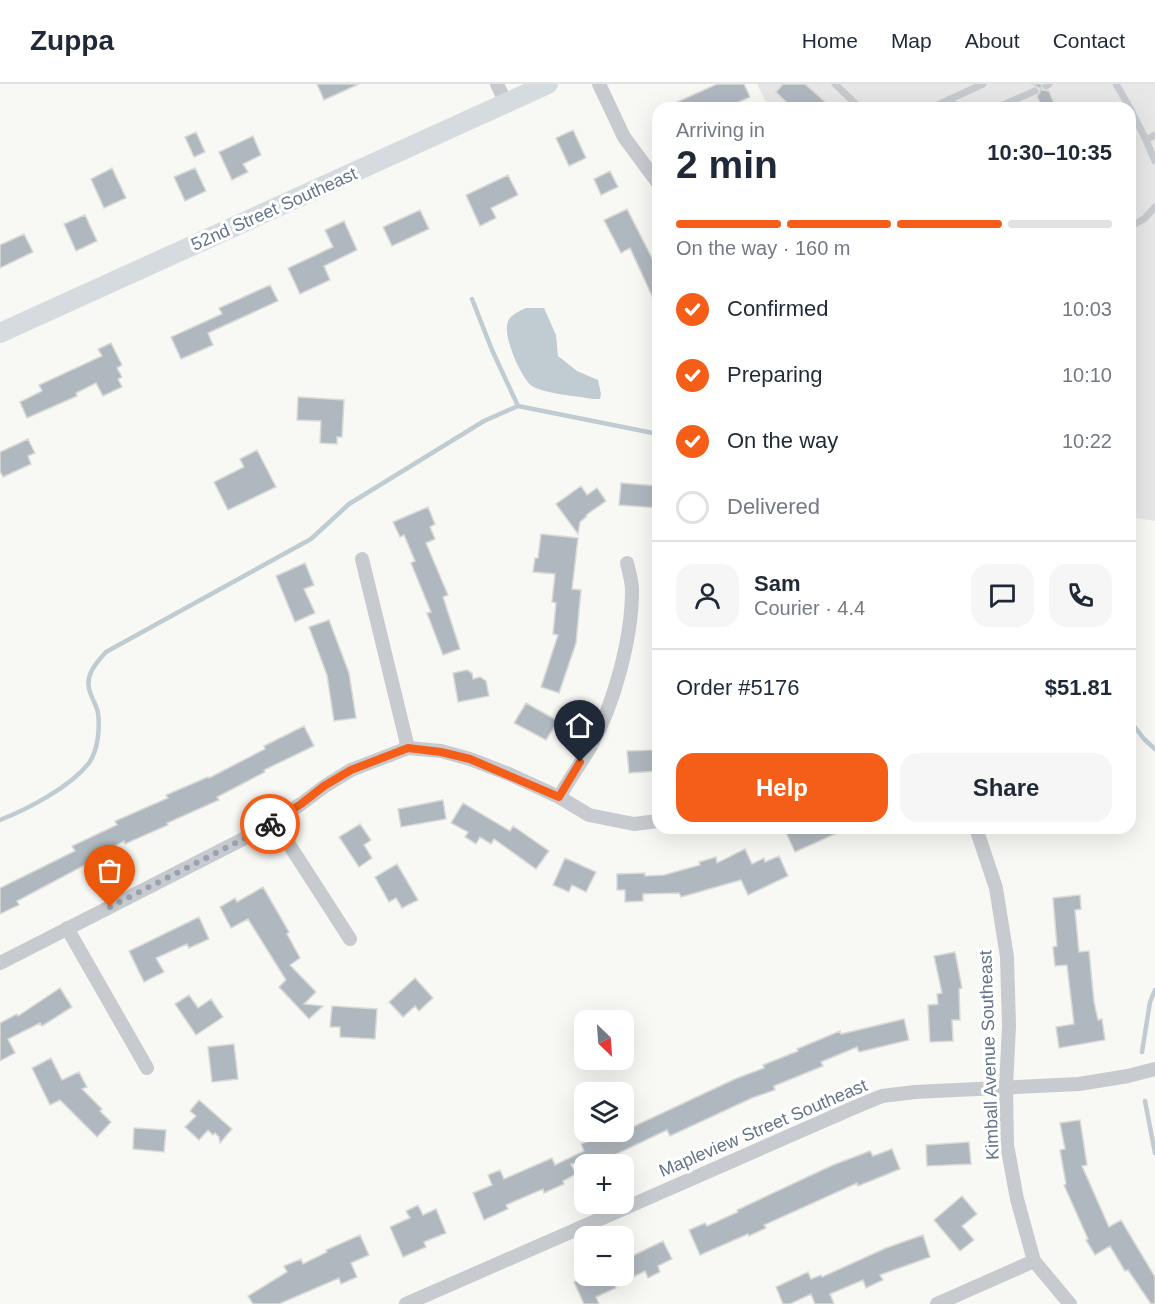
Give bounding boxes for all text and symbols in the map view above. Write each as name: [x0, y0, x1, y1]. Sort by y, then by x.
text: Zuppa: [30, 25, 114, 56]
text: Home: [802, 29, 858, 52]
text: Map: [891, 29, 932, 52]
text: About: [965, 29, 1020, 52]
text: Contact: [1053, 29, 1125, 52]
text: Arriving in: [676, 119, 765, 141]
text: 10:30–10:35: [987, 140, 1112, 165]
text: 2 min: [676, 143, 778, 186]
street label: 52nd Street Southeast: [188, 163, 360, 255]
text: On the way · 160 m: [676, 237, 851, 259]
icon: check: [676, 293, 709, 326]
text: Confirmed: [727, 296, 828, 321]
text: 10:03: [1062, 298, 1112, 320]
icon: check: [676, 359, 709, 392]
text: Preparing: [727, 362, 822, 387]
text: 10:10: [1062, 364, 1112, 386]
icon: check: [676, 425, 709, 458]
text: On the way: [727, 428, 838, 453]
text: 10:22: [1062, 430, 1112, 452]
text: Delivered: [727, 494, 820, 519]
button: person: [676, 564, 739, 627]
button: chat: [971, 564, 1034, 627]
button: phone: [1049, 564, 1112, 627]
text: Sam: [754, 571, 800, 596]
text: Courier · 4.4: [754, 597, 865, 619]
text: Order #5176: [676, 675, 800, 700]
text: $51.81: [1045, 675, 1112, 700]
pin: [554, 700, 605, 762]
icon: home: [563, 709, 596, 742]
button: Help: [676, 753, 888, 822]
button: Share: [900, 753, 1112, 822]
courier: [240, 794, 300, 854]
icon: bike: [254, 808, 287, 841]
pin: [84, 845, 135, 907]
icon: bag: [93, 854, 126, 887]
street label: Kimball Avenue Southeast: [975, 950, 1003, 1160]
north arrow: [574, 1010, 634, 1070]
map controls: [574, 1010, 634, 1286]
street label: Mapleview Street Southeast: [656, 1075, 870, 1181]
button: layers: [574, 1082, 634, 1142]
button: +: [574, 1154, 634, 1214]
button: −: [574, 1226, 634, 1286]

